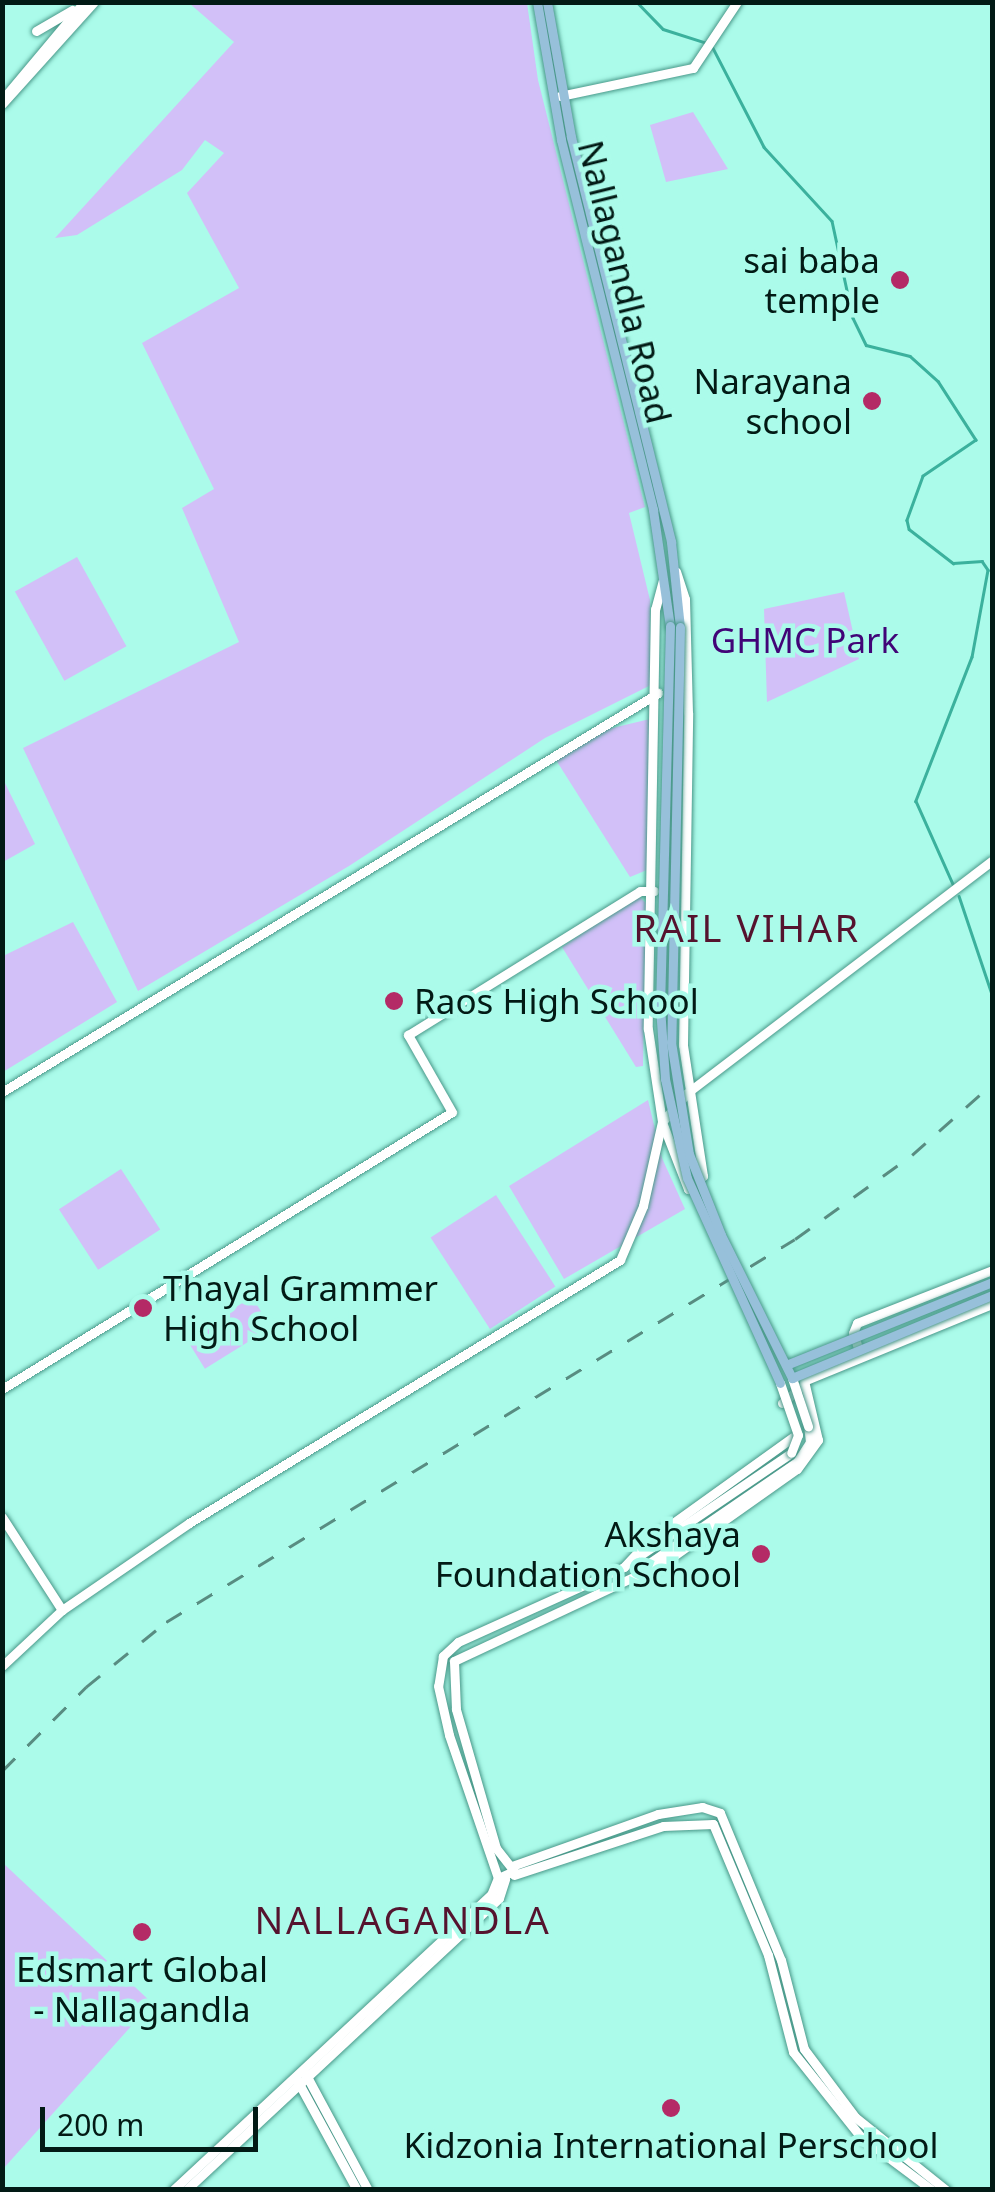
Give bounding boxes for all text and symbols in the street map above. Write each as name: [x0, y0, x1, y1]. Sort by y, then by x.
street label: Nallagandla Road: [570, 136, 680, 428]
place label: sai baba temple: [743, 239, 880, 321]
marker: sai baba temple: [889, 269, 911, 291]
place label: Narayana school: [694, 360, 852, 442]
marker: Narayana school: [861, 390, 883, 412]
park label: GHMC Park: [711, 619, 899, 661]
district label: RAIL VIHAR: [633, 905, 861, 951]
place label: Raos High School: [414, 980, 699, 1022]
marker: Raos High School: [383, 990, 405, 1012]
place label: Thayal Grammer High School: [163, 1267, 438, 1349]
marker: Thayal Grammer High School: [132, 1297, 154, 1319]
place label: Akshaya Foundation School: [435, 1513, 741, 1595]
marker: Akshaya Foundation School: [750, 1543, 772, 1565]
district label: NALLAGANDLA: [255, 1897, 551, 1943]
marker: Edsmart Global - Nallagandla: [131, 1921, 153, 1943]
place label: Edsmart Global - Nallagandla: [16, 1948, 268, 2030]
scale bar: [45, 2087, 262, 2149]
marker: Kidzonia International Perschool: [660, 2097, 682, 2119]
text: 200 m: [57, 2104, 144, 2145]
place label: Kidzonia International Perschool: [403, 2124, 939, 2166]

